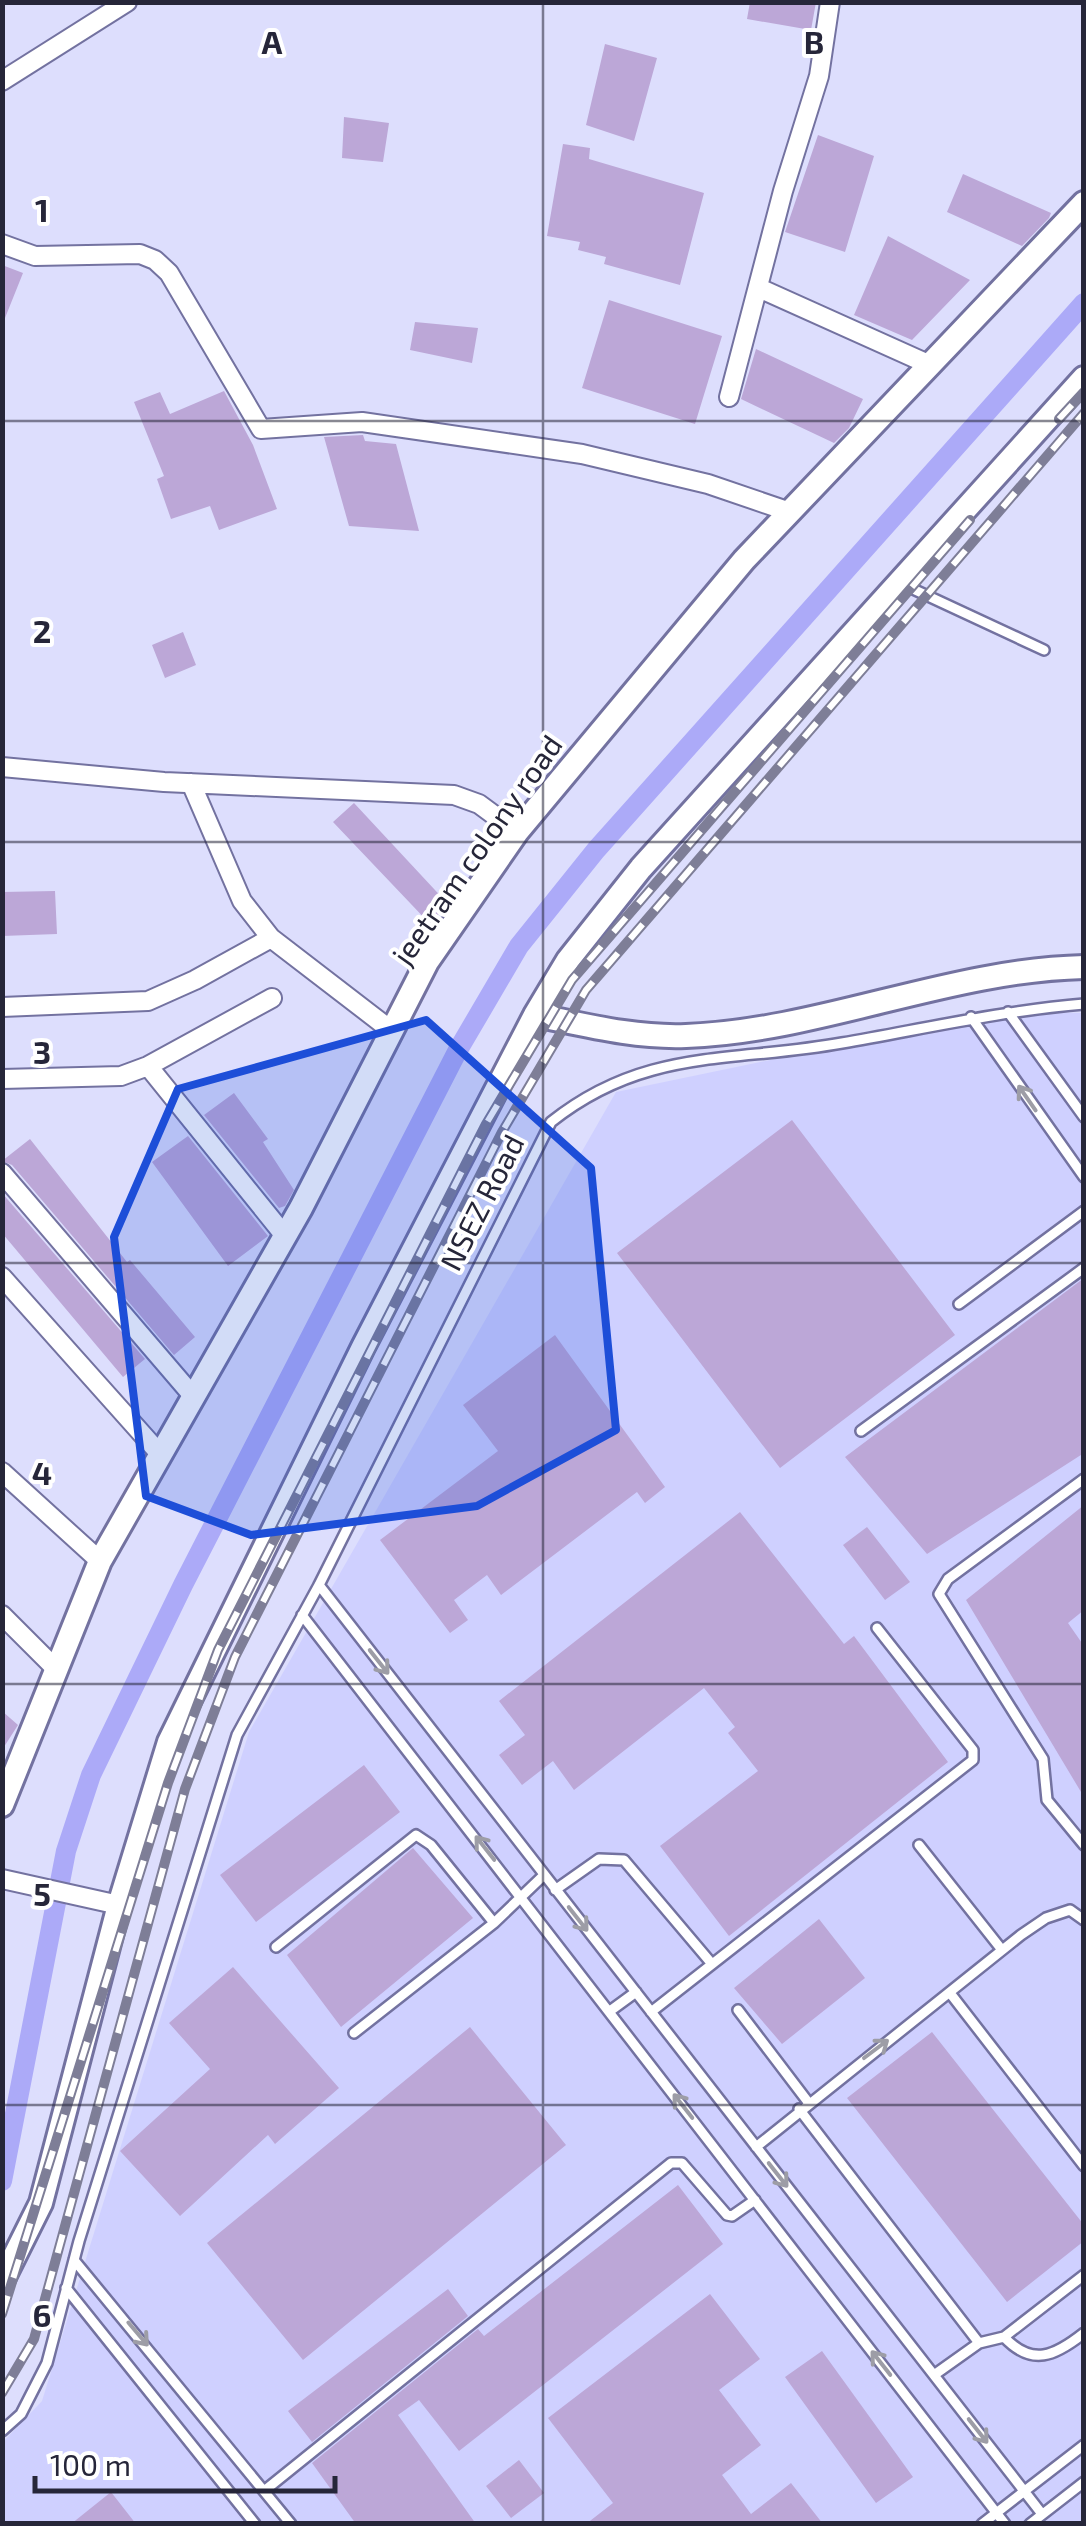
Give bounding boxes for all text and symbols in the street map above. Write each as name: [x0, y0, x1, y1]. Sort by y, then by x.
text: A: [262, 22, 283, 60]
text: B: [804, 22, 824, 60]
text: 1: [35, 190, 49, 228]
text: 2: [33, 611, 51, 649]
street label: jeetram colony road: [383, 727, 569, 971]
text: 3: [33, 1032, 51, 1070]
one-way arrow: [1017, 1084, 1038, 1112]
street label: NSEZ Road: [431, 1128, 531, 1276]
text: 4: [32, 1453, 52, 1491]
one-way arrow: [367, 1649, 389, 1675]
one-way arrow: [474, 1835, 495, 1862]
text: 5: [33, 1874, 51, 1912]
one-way arrow: [567, 1905, 588, 1932]
one-way arrow: [862, 2039, 889, 2060]
one-way arrow: [673, 2093, 694, 2120]
one-way arrow: [767, 2161, 788, 2188]
text: 6: [33, 2295, 51, 2333]
one-way arrow: [126, 2320, 148, 2346]
one-way arrow: [871, 2350, 892, 2377]
one-way arrow: [967, 2417, 988, 2444]
scale bar: [35, 2431, 335, 2493]
text: 100 m: [50, 2446, 131, 2482]

